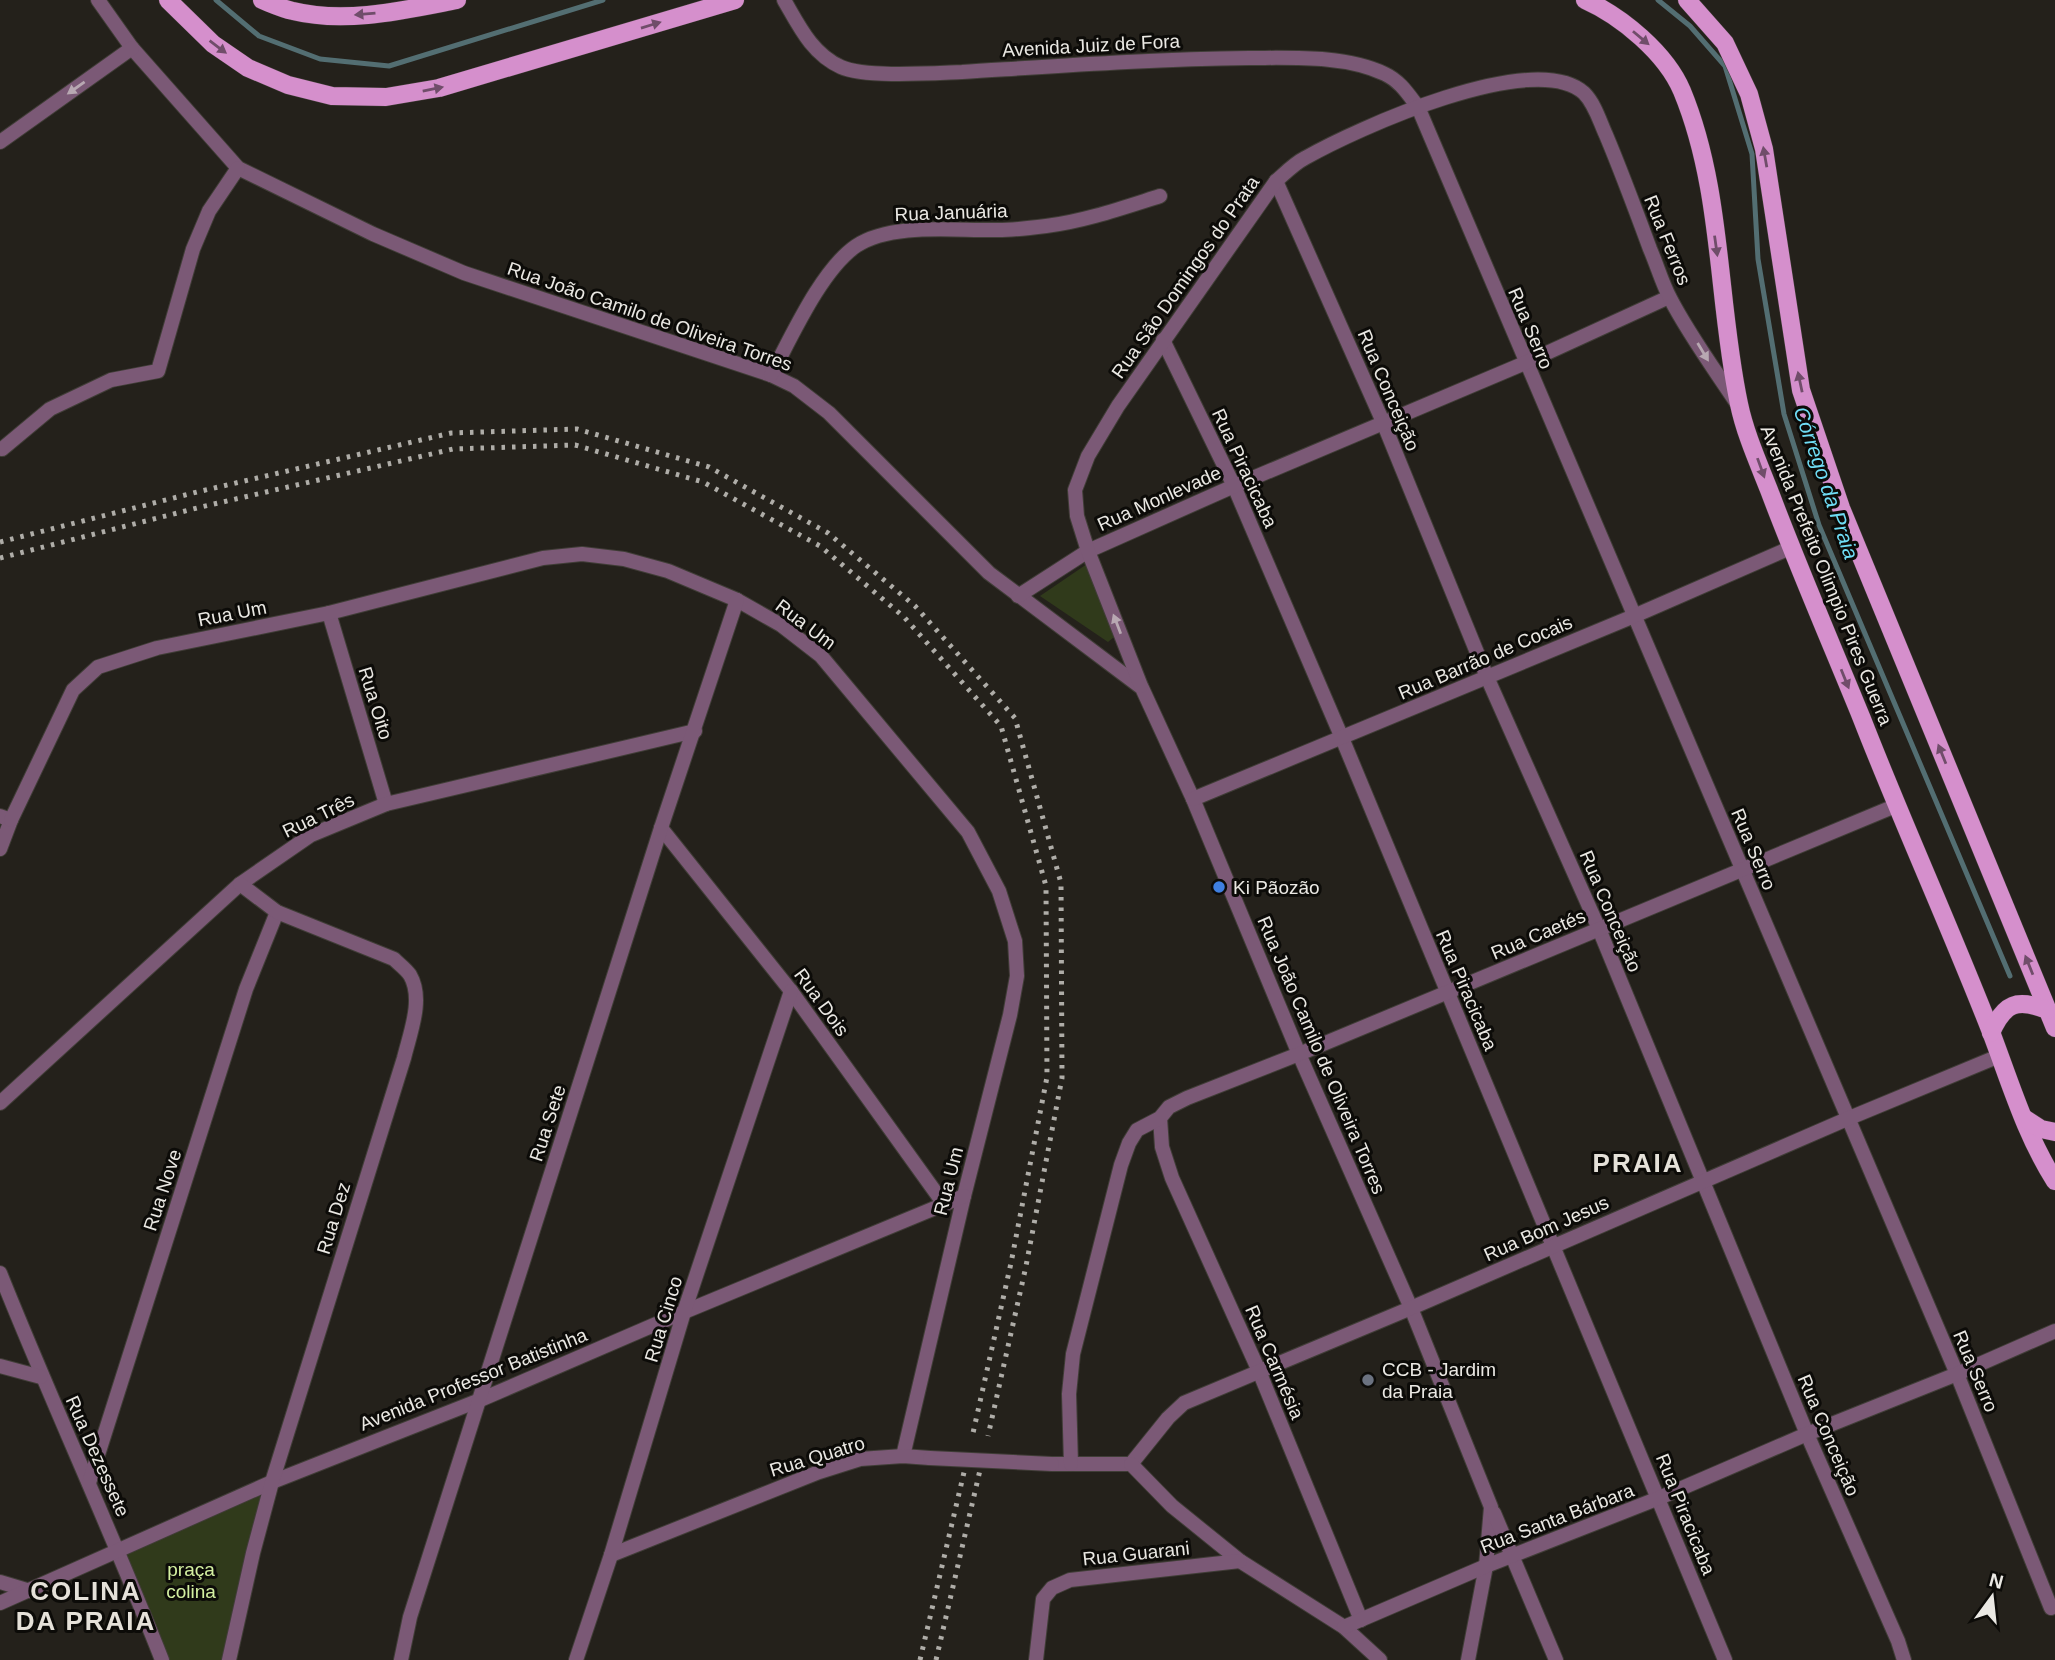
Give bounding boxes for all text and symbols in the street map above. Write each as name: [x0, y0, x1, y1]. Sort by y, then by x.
one-way arrow: [354, 9, 376, 20]
one-way arrow: [641, 19, 662, 29]
street label: Avenida Juiz de Fora: [1002, 30, 1181, 61]
one-way arrow: [1632, 30, 1650, 45]
one-way arrow: [208, 40, 227, 54]
one-way arrow: [67, 81, 85, 95]
one-way arrow: [422, 83, 444, 94]
one-way arrow: [1759, 146, 1770, 168]
street label: Rua São Domingos do Prata: [1107, 172, 1264, 382]
street label: Rua Ferros: [1640, 192, 1695, 288]
street label: Rua Januária: [894, 200, 1008, 225]
one-way arrow: [1711, 235, 1722, 257]
street label: Rua João Camilo de Oliveira Torres: [505, 258, 795, 375]
street label: Rua Serro: [1504, 284, 1557, 372]
street label: Rua Conceição: [1353, 326, 1424, 454]
one-way arrow: [1697, 343, 1709, 362]
one-way arrow: [1794, 371, 1805, 393]
water label: Córrego da Praia: [1790, 403, 1863, 562]
street label: Rua Piracicaba: [1208, 405, 1281, 531]
street label: Avenida Prefeito Olimpio Pires Guerra: [1757, 422, 1897, 729]
one-way arrow: [1755, 458, 1766, 479]
street label: Rua Monlevade: [1094, 462, 1224, 535]
street label: Rua Um: [772, 595, 840, 654]
street label: Rua Um: [196, 597, 268, 630]
street label: Rua Barrão de Cocais: [1395, 611, 1575, 704]
one-way arrow: [1111, 614, 1122, 635]
street label: Rua Oito: [355, 664, 397, 742]
one-way arrow: [1840, 669, 1851, 690]
one-way arrow: [1937, 744, 1948, 765]
street label: Rua Três: [279, 789, 357, 842]
street label: Rua Serro: [1727, 805, 1780, 893]
street label: Rua Conceição: [1575, 847, 1646, 975]
place label: Ki Pãozão: [1233, 877, 1320, 898]
marker: Ki Pãozão: [1211, 879, 1227, 895]
street label: Rua Caetés: [1488, 905, 1588, 964]
street label: Rua João Camilo de Oliveira Torres: [1253, 913, 1390, 1197]
street label: Rua Piracicaba: [1432, 927, 1502, 1054]
one-way arrow: [2023, 954, 2034, 975]
street label: Rua Dois: [790, 965, 853, 1040]
street label: Rua Sete: [525, 1082, 570, 1164]
street label: Rua Um: [930, 1145, 967, 1217]
street label: Rua Nove: [139, 1147, 186, 1234]
district label: PRAIA: [1593, 1148, 1683, 1178]
street label: Rua Dez: [313, 1180, 354, 1257]
street label: Rua Bom Jesus: [1481, 1192, 1612, 1265]
street label: Rua Cinco: [640, 1274, 686, 1365]
street label: Rua Carmésia: [1241, 1302, 1308, 1423]
street label: Avenida Professor Batistinha: [356, 1324, 590, 1435]
street label: Rua Serro: [1949, 1327, 2002, 1415]
place label: CCB - Jardim da Praia: [1382, 1359, 1496, 1402]
street label: Rua Conceição: [1793, 1371, 1864, 1499]
marker: CCB - Jardim da Praia: [1360, 1372, 1376, 1388]
street label: Rua Dezessete: [62, 1393, 134, 1520]
street label: Rua Quatro: [767, 1432, 867, 1481]
street label: Rua Piracicaba: [1652, 1451, 1720, 1578]
street label: Rua Santa Bárbara: [1477, 1479, 1637, 1557]
street label: Rua Guarani: [1081, 1537, 1191, 1570]
park label: praça colina: [166, 1559, 216, 1602]
north arrow: [1957, 1562, 2027, 1632]
text: N: [1987, 1569, 2006, 1593]
district label: COLINA DA PRAIA: [16, 1576, 156, 1636]

